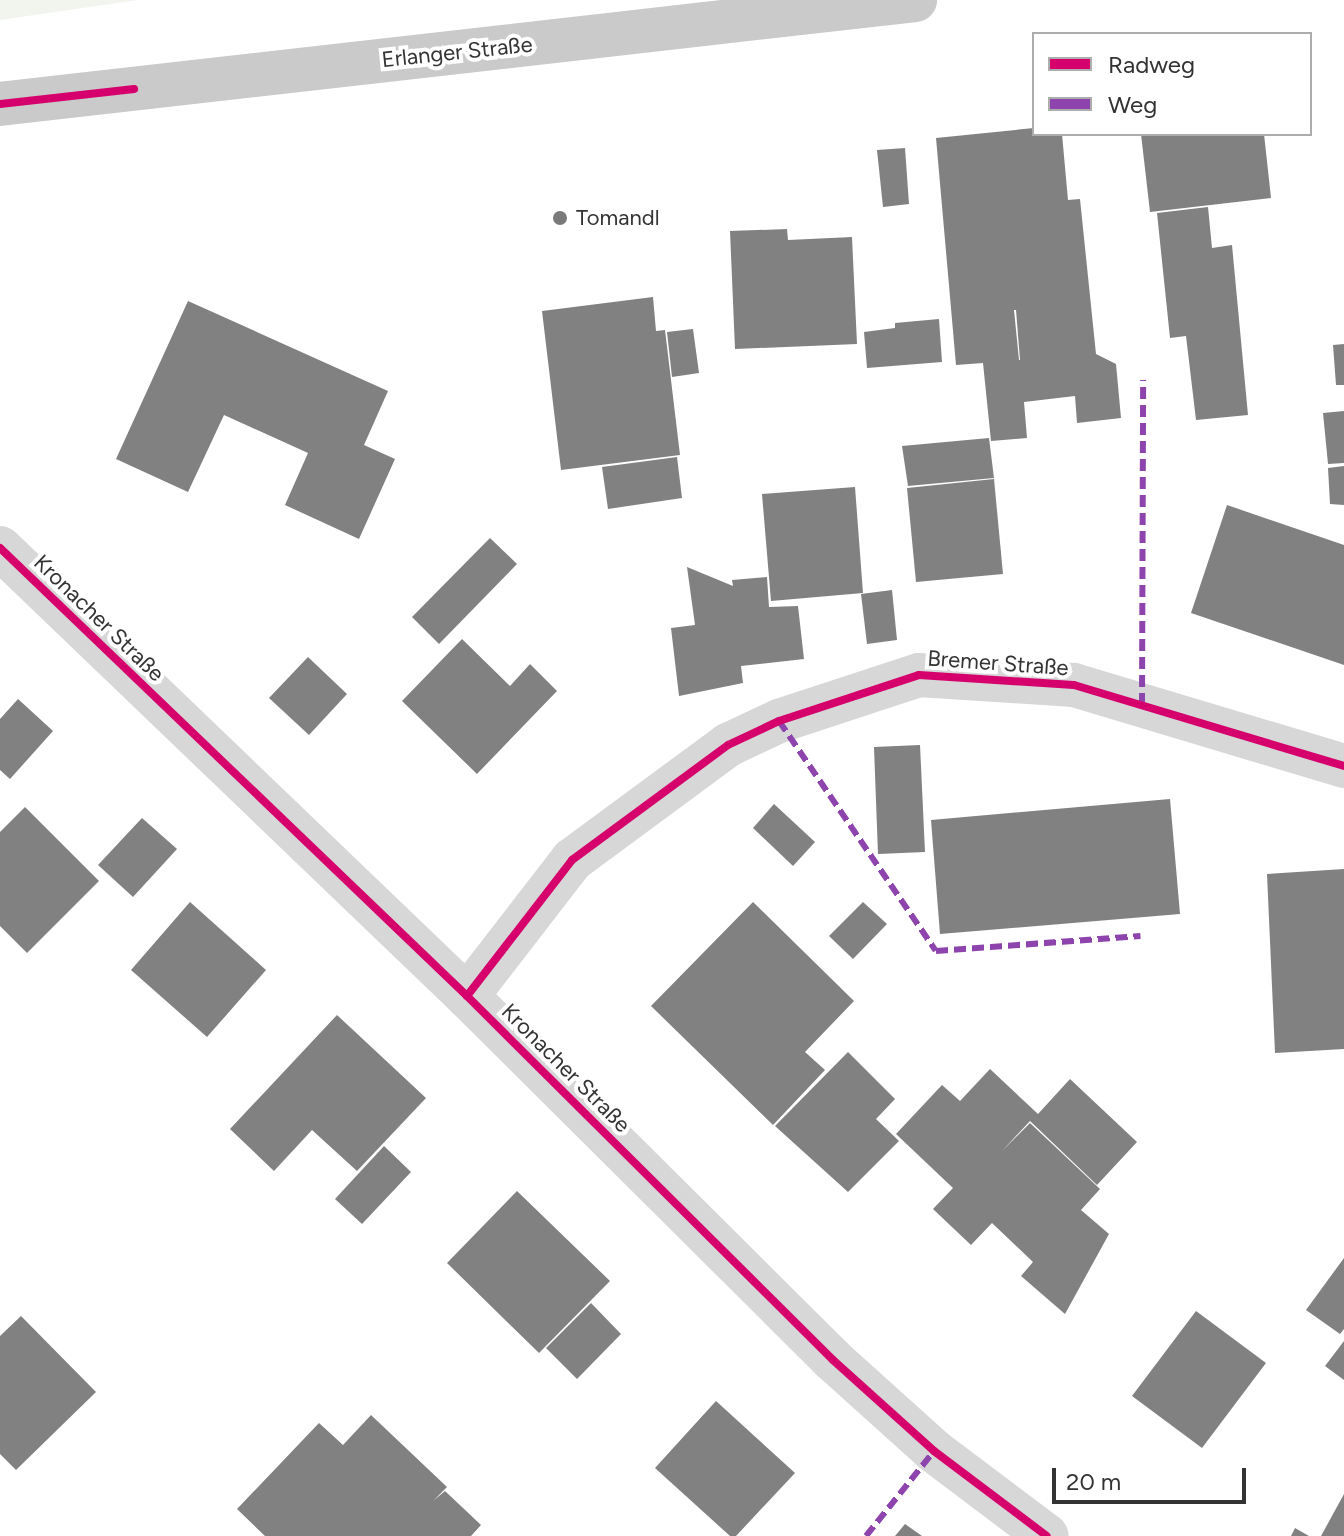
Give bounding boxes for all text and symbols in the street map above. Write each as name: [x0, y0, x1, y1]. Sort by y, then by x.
street label: Erlanger Straße: [380, 31, 534, 73]
legend: [1032, 32, 1312, 136]
text: Radweg: [1108, 50, 1195, 79]
text: Weg: [1108, 90, 1157, 119]
place label: Tomandl: [576, 205, 659, 231]
marker: Tomandl: [551, 209, 569, 227]
street label: Kronacher Straße: [28, 549, 170, 687]
street label: Bremer Straße: [927, 645, 1069, 681]
street label: Kronacher Straße: [496, 998, 636, 1138]
scale bar: [1056, 1452, 1250, 1502]
text: 20 m: [1066, 1467, 1121, 1496]

